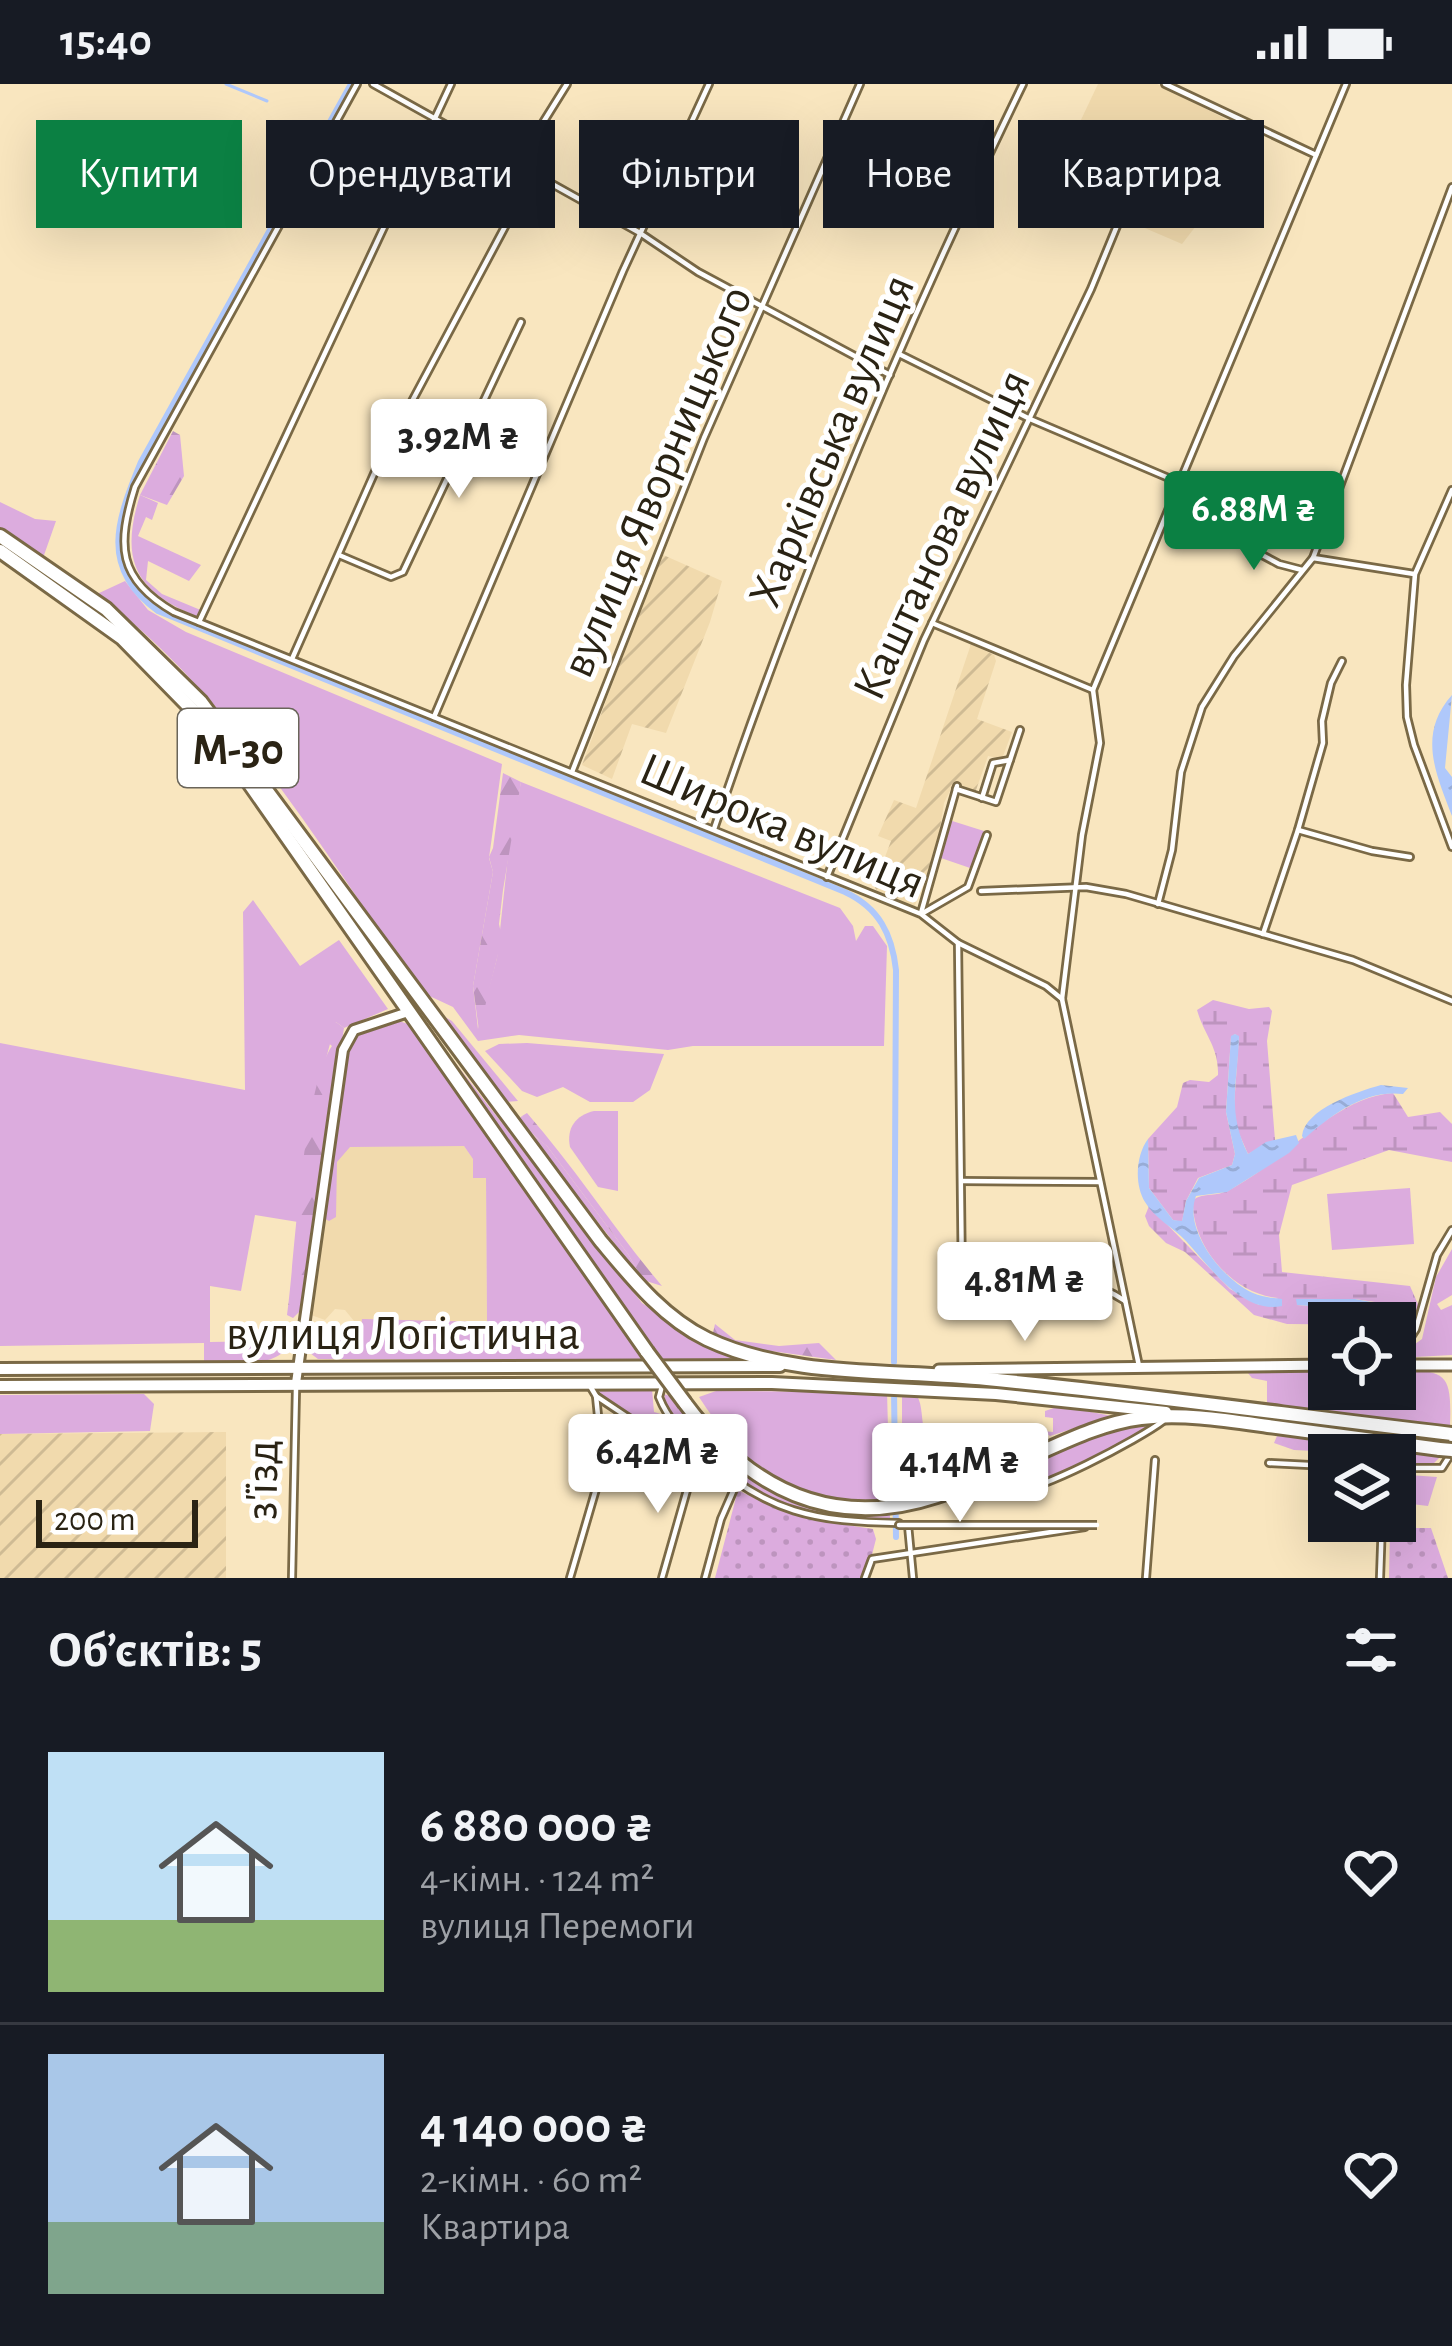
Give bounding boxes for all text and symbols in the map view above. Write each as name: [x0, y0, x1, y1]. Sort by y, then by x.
text: 15:40: [60, 19, 152, 64]
chip: Купити: [36, 120, 242, 228]
chip: Орендувати: [266, 120, 555, 228]
chip: Фільтри: [579, 120, 799, 228]
chip: Нове: [823, 120, 994, 228]
chip: Квартира: [1018, 120, 1264, 228]
street label: Харківська вулиця: [741, 268, 924, 614]
street label: вулиця Яворницького: [554, 280, 762, 684]
street label: Каштанова вулиця: [845, 363, 1040, 708]
pin: 3.92M ₴: [348, 399, 570, 501]
text: 3.92M ₴: [398, 418, 520, 457]
pin: 6.88M ₴: [1143, 471, 1365, 573]
text: 6.88M ₴: [1191, 490, 1317, 529]
road number: М-30: [178, 709, 298, 787]
street label: Широка вулиця: [632, 745, 931, 908]
pin: 4.81M ₴: [914, 1242, 1136, 1344]
text: 4.81M ₴: [964, 1261, 1086, 1300]
map controls: [1308, 1302, 1416, 1542]
button: locate: [1308, 1302, 1416, 1410]
street label: вулиця Логістична: [226, 1311, 580, 1359]
pin: 6.42M ₴: [547, 1414, 769, 1516]
pin: 4.14M ₴: [849, 1423, 1071, 1525]
text: 6.42M ₴: [595, 1433, 721, 1472]
button: layers: [1308, 1434, 1416, 1542]
street label: з'їзд: [238, 1439, 288, 1521]
text: 4.14M ₴: [899, 1442, 1021, 1481]
scale bar: [36, 1494, 198, 1547]
text: 200 m: [54, 1504, 136, 1537]
icon: filters: [1338, 1617, 1404, 1683]
text: Об’єктів: 5: [48, 1625, 262, 1676]
icon: home: [144, 1800, 288, 1944]
text: 6 880 000 ₴: [420, 1800, 654, 1851]
icon: heart: [1338, 1839, 1404, 1905]
text: 4-кімн. · 124 m²: [420, 1860, 654, 1899]
text: вулиця Перемоги: [420, 1907, 695, 1946]
text: 4 140 000 ₴: [420, 2101, 648, 2152]
icon: home: [144, 2102, 288, 2246]
icon: heart: [1338, 2141, 1404, 2207]
text: 2-кімн. · 60 m²: [420, 2161, 642, 2200]
text: Квартира: [420, 2208, 570, 2247]

